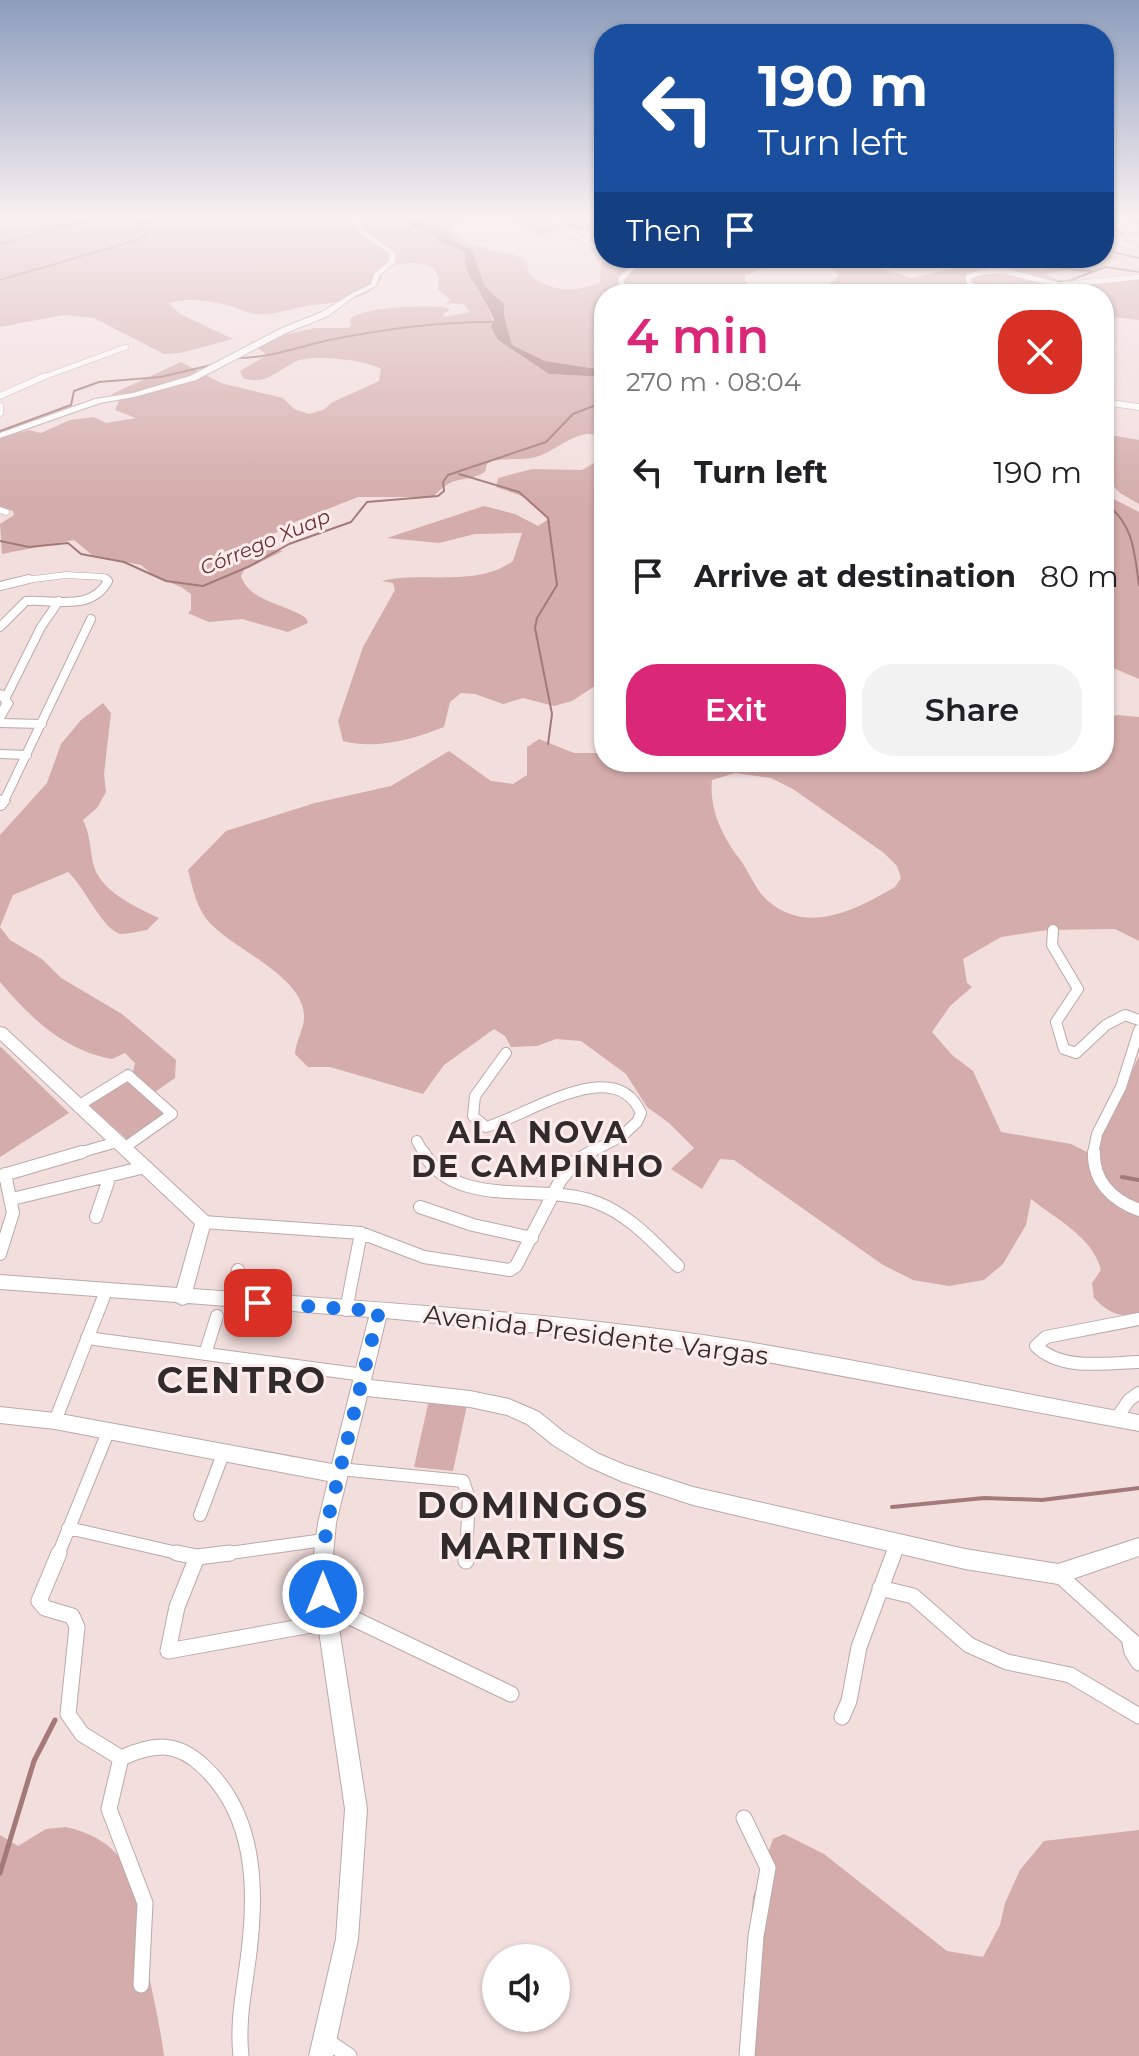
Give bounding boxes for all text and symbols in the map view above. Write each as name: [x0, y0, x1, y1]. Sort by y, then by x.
text: 190 m: [758, 52, 928, 120]
icon: left: [626, 56, 730, 160]
text: Turn left: [758, 120, 909, 164]
icon: arrive: [718, 208, 762, 252]
text: Then: [626, 212, 702, 249]
text: 4 min: [626, 307, 769, 365]
button: close: [998, 310, 1082, 394]
text: 270 m · 08:04: [626, 366, 801, 398]
icon: left: [626, 450, 670, 494]
text: Turn left: [694, 454, 827, 491]
text: 190 m: [993, 454, 1082, 491]
water label: Córrego Xuap: [196, 504, 334, 580]
icon: arrive: [626, 554, 670, 598]
text: Arrive at destination: [694, 558, 1016, 595]
text: 80 m: [1040, 558, 1119, 595]
button: Exit: [626, 664, 846, 756]
button: Share: [862, 664, 1082, 756]
district label: ALA NOVA DE CAMPINHO: [411, 1114, 665, 1185]
pin: [224, 1269, 292, 1337]
icon: arrive: [236, 1281, 280, 1325]
street label: Avenida Presidente Vargas: [422, 1298, 770, 1372]
district label: CENTRO: [157, 1358, 327, 1402]
district label: DOMINGOS MARTINS: [417, 1483, 649, 1568]
position arrow: [281, 1552, 365, 1636]
map controls: [482, 1944, 570, 2032]
button: sound: [482, 1944, 570, 2032]

